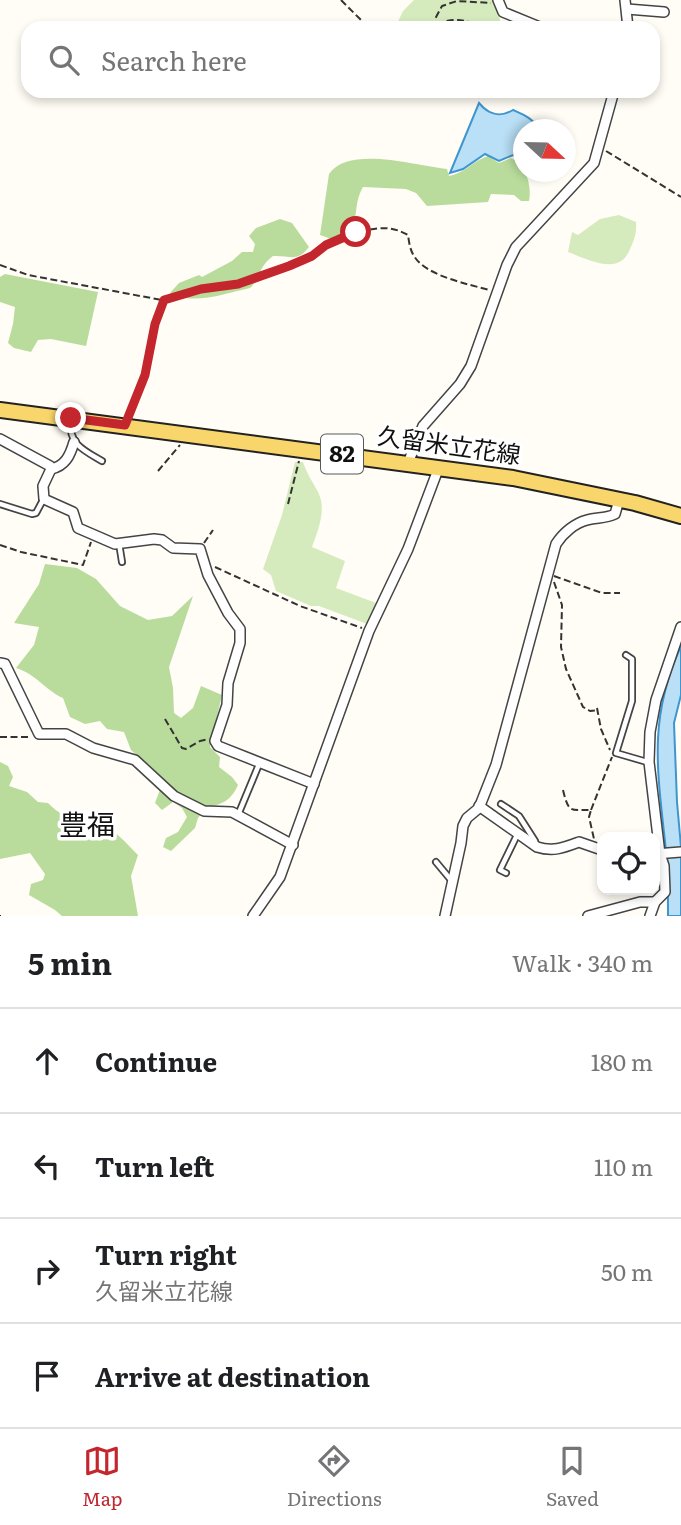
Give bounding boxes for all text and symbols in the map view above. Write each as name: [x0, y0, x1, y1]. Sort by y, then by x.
search box: [21, 21, 660, 98]
text: Search here: [101, 40, 247, 79]
icon: search: [45, 41, 83, 79]
north arrow: [513, 119, 576, 182]
route start: [340, 216, 371, 247]
route end: [55, 402, 86, 433]
street label: 久留米立花線: [376, 416, 523, 471]
road number: 82: [321, 435, 363, 474]
district label: 豊福: [59, 802, 115, 844]
map controls: [597, 832, 660, 895]
button: locate: [597, 832, 660, 895]
text: 5 min: [28, 940, 112, 984]
text: Walk · 340 m: [512, 945, 653, 979]
text: Continue: [95, 1041, 217, 1080]
icon: ahead: [28, 1042, 66, 1080]
text: 180 m: [591, 1044, 653, 1078]
text: Turn left: [95, 1146, 214, 1185]
icon: left: [28, 1147, 66, 1185]
text: 110 m: [594, 1149, 653, 1183]
text: Turn right: [95, 1234, 237, 1273]
icon: right: [28, 1252, 66, 1290]
text: 50 m: [601, 1254, 653, 1288]
text: 久留米立花線: [95, 1273, 233, 1307]
text: Arrive at destination: [95, 1356, 370, 1395]
icon: arrive: [28, 1357, 66, 1395]
tab: Map: [82, 1442, 123, 1512]
tab: Directions: [287, 1442, 382, 1512]
tab: Saved: [546, 1442, 599, 1512]

